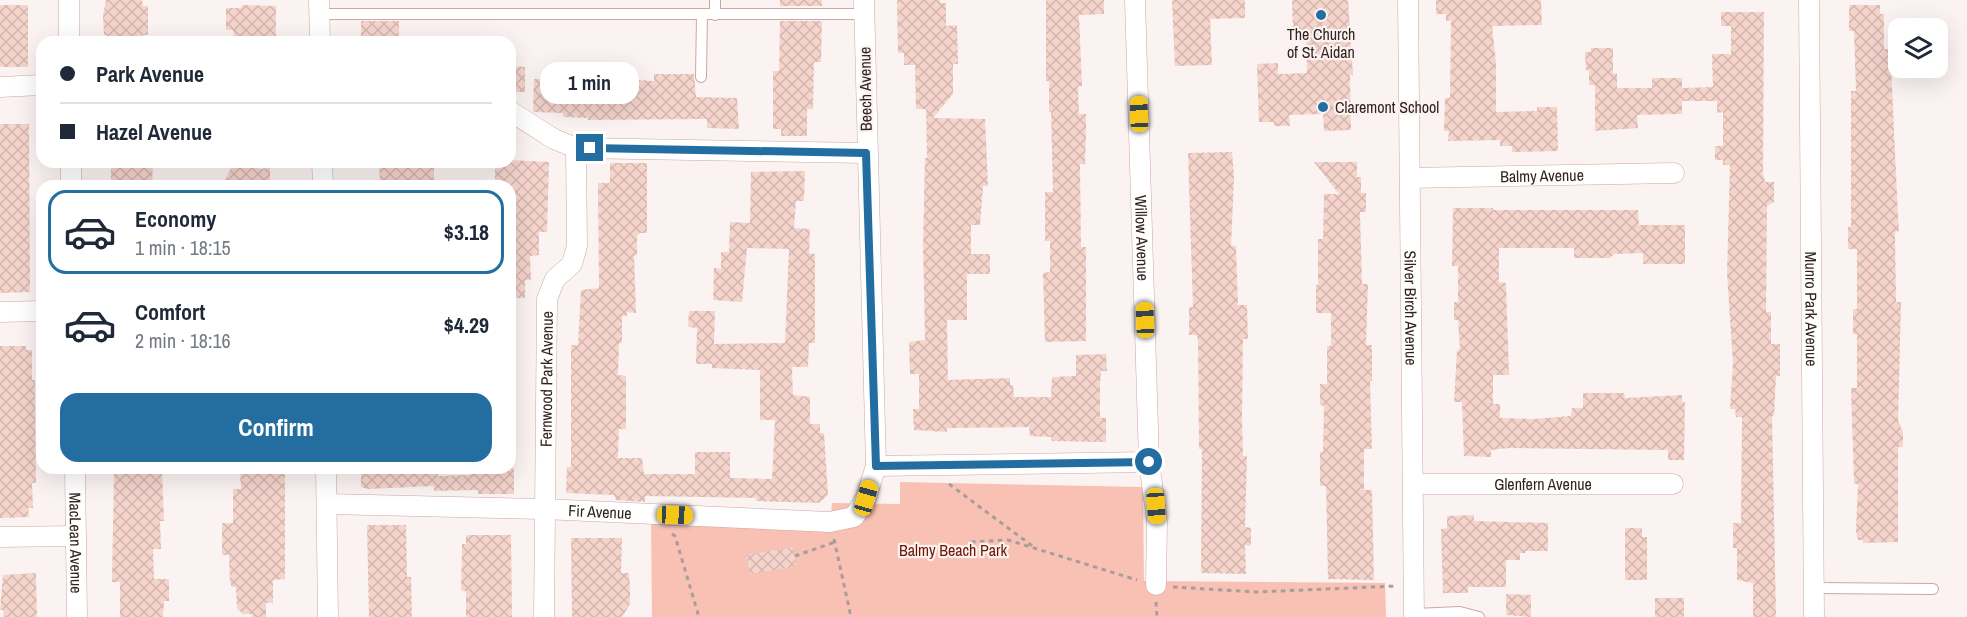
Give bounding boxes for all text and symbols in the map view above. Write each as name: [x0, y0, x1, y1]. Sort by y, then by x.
marker: The Church of St. Aidan: [1314, 8, 1328, 22]
map controls: [1888, 18, 1948, 78]
button: layers: [1888, 18, 1948, 78]
place label: The Church of St. Aidan: [1287, 23, 1355, 63]
street label: Beech Avenue: [853, 47, 877, 131]
text: Park Avenue: [96, 59, 204, 89]
callout: 1 min: [540, 61, 640, 103]
text: 1 min: [568, 69, 611, 96]
car: [1129, 96, 1149, 132]
place label: Claremont School: [1335, 96, 1439, 118]
marker: Claremont School: [1316, 100, 1330, 114]
text: Hazel Avenue: [96, 117, 212, 147]
route end: [576, 134, 603, 161]
street label: Balmy Avenue: [1500, 164, 1584, 187]
street label: Willow Avenue: [1130, 195, 1155, 281]
text: Economy: [135, 204, 216, 234]
icon: car: [63, 205, 117, 259]
text: $3.18: [444, 217, 489, 247]
text: 1 min · 18:15: [135, 234, 231, 261]
street label: Silver Birch Avenue: [1399, 250, 1423, 366]
street label: Munro Park Avenue: [1800, 251, 1823, 367]
text: Comfort: [135, 297, 205, 327]
icon: car: [63, 298, 117, 352]
car: [1135, 302, 1155, 338]
text: $4.29: [444, 310, 489, 340]
street label: Fernwood Park Avenue: [535, 311, 558, 447]
text: 2 min · 18:16: [135, 327, 231, 354]
button: Confirm: [60, 393, 492, 462]
route start: [1135, 448, 1162, 475]
street label: Glenfern Avenue: [1494, 473, 1592, 495]
car: [852, 478, 880, 518]
car: [1146, 487, 1166, 525]
street label: MacLean Avenue: [64, 492, 88, 594]
street label: Fir Avenue: [568, 499, 632, 524]
car: [657, 505, 693, 525]
park label: Balmy Beach Park: [899, 539, 1007, 561]

